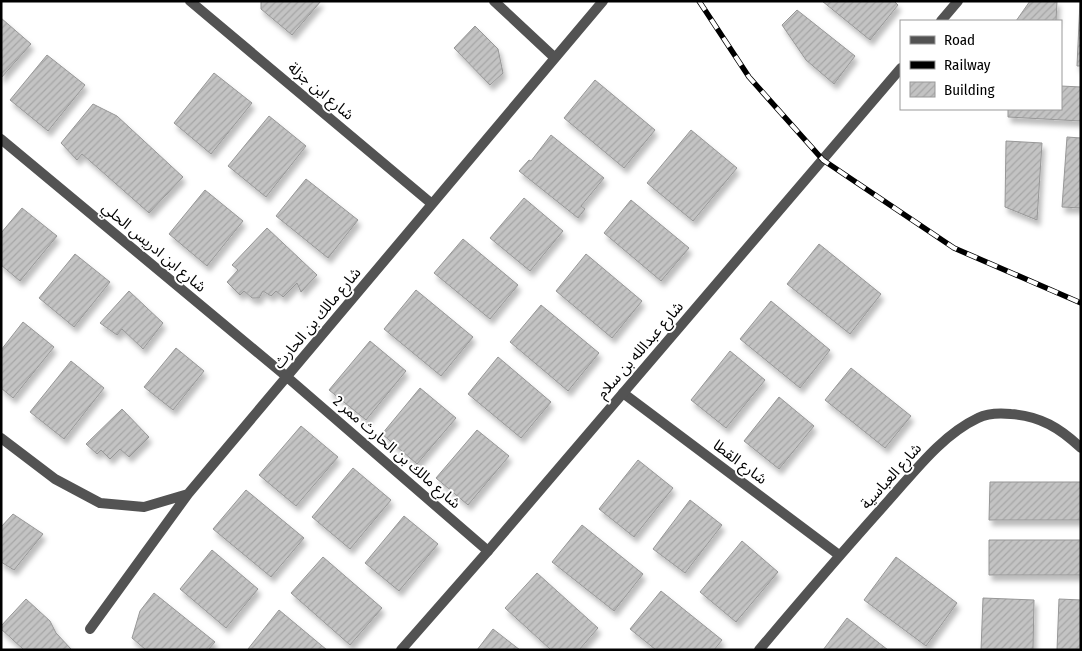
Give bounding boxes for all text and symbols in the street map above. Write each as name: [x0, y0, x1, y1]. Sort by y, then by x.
legend: [900, 20, 1062, 110]
text: Road: [944, 31, 975, 49]
text: Railway: [944, 56, 991, 74]
street label: شارع ابن جزلة: [282, 58, 358, 126]
text: Building: [944, 81, 995, 99]
street label: شارع ابن ادريس الحلي: [96, 198, 210, 298]
street label: شارع مالك بن الحارث: [269, 264, 367, 374]
street label: شارع عبدالله بن سلام: [593, 298, 689, 404]
street label: شارع مالك بن الحارث ممر 2: [328, 392, 464, 515]
street label: شارع القطا: [708, 436, 771, 491]
street label: شارع العباسية: [857, 439, 928, 515]

